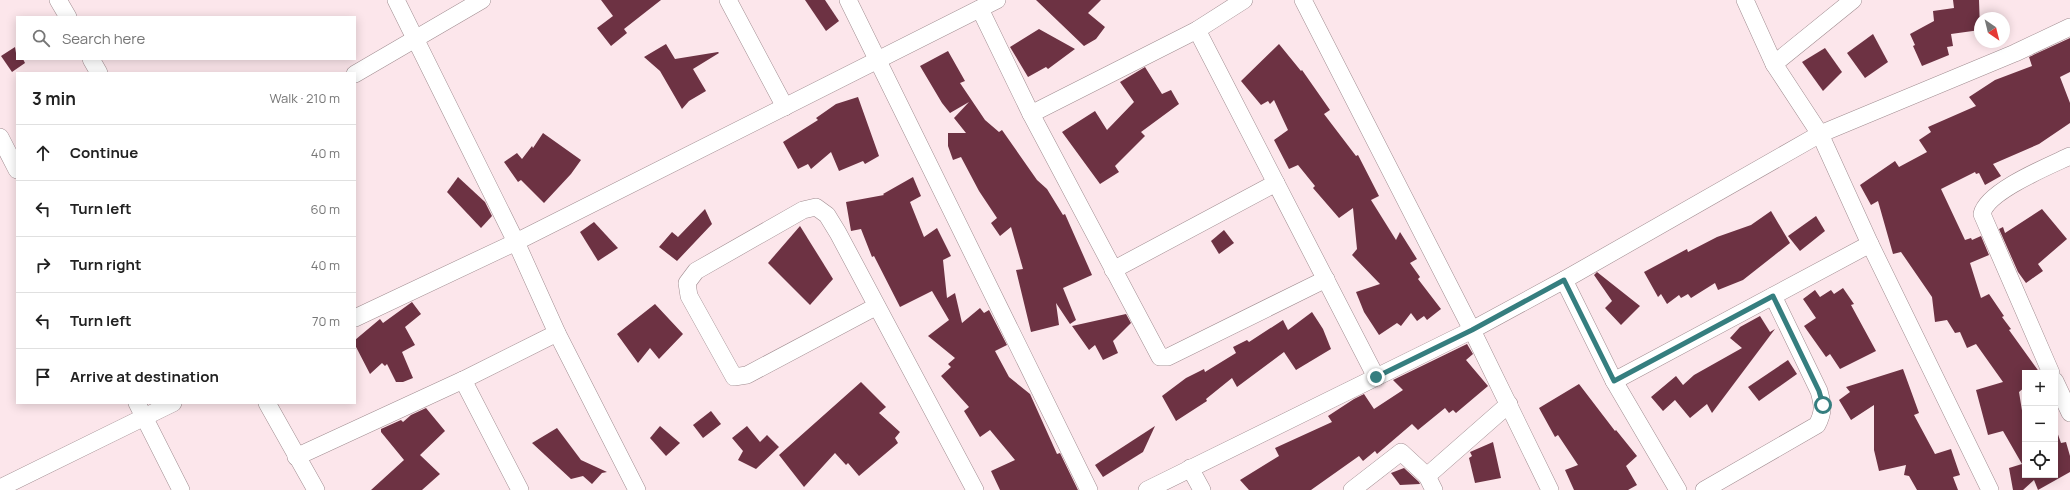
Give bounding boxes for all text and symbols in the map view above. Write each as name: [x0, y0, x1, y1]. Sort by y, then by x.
north arrow: [1974, 12, 2010, 48]
search box: [16, 16, 356, 60]
icon: search: [30, 27, 52, 49]
text: Search here: [62, 28, 145, 49]
text: 3 min: [32, 87, 76, 110]
text: Walk · 210 m: [270, 89, 340, 107]
icon: ahead: [32, 142, 54, 164]
text: Continue: [70, 142, 138, 163]
text: 40 m: [311, 144, 340, 162]
icon: left: [32, 198, 54, 220]
text: Turn left: [70, 198, 132, 219]
text: 60 m: [310, 200, 340, 218]
icon: right: [32, 254, 54, 276]
text: Turn right: [70, 254, 141, 275]
text: 40 m: [311, 256, 340, 274]
icon: left: [32, 310, 54, 332]
text: Turn left: [70, 310, 132, 331]
text: 70 m: [312, 312, 340, 330]
icon: arrive: [32, 366, 54, 388]
text: Arrive at destination: [70, 366, 219, 387]
route end: [1367, 368, 1385, 386]
map controls: [2022, 370, 2058, 478]
button: +: [2022, 370, 2058, 406]
route start: [1814, 396, 1832, 414]
button: −: [2022, 406, 2058, 442]
button: locate: [2022, 442, 2058, 478]

